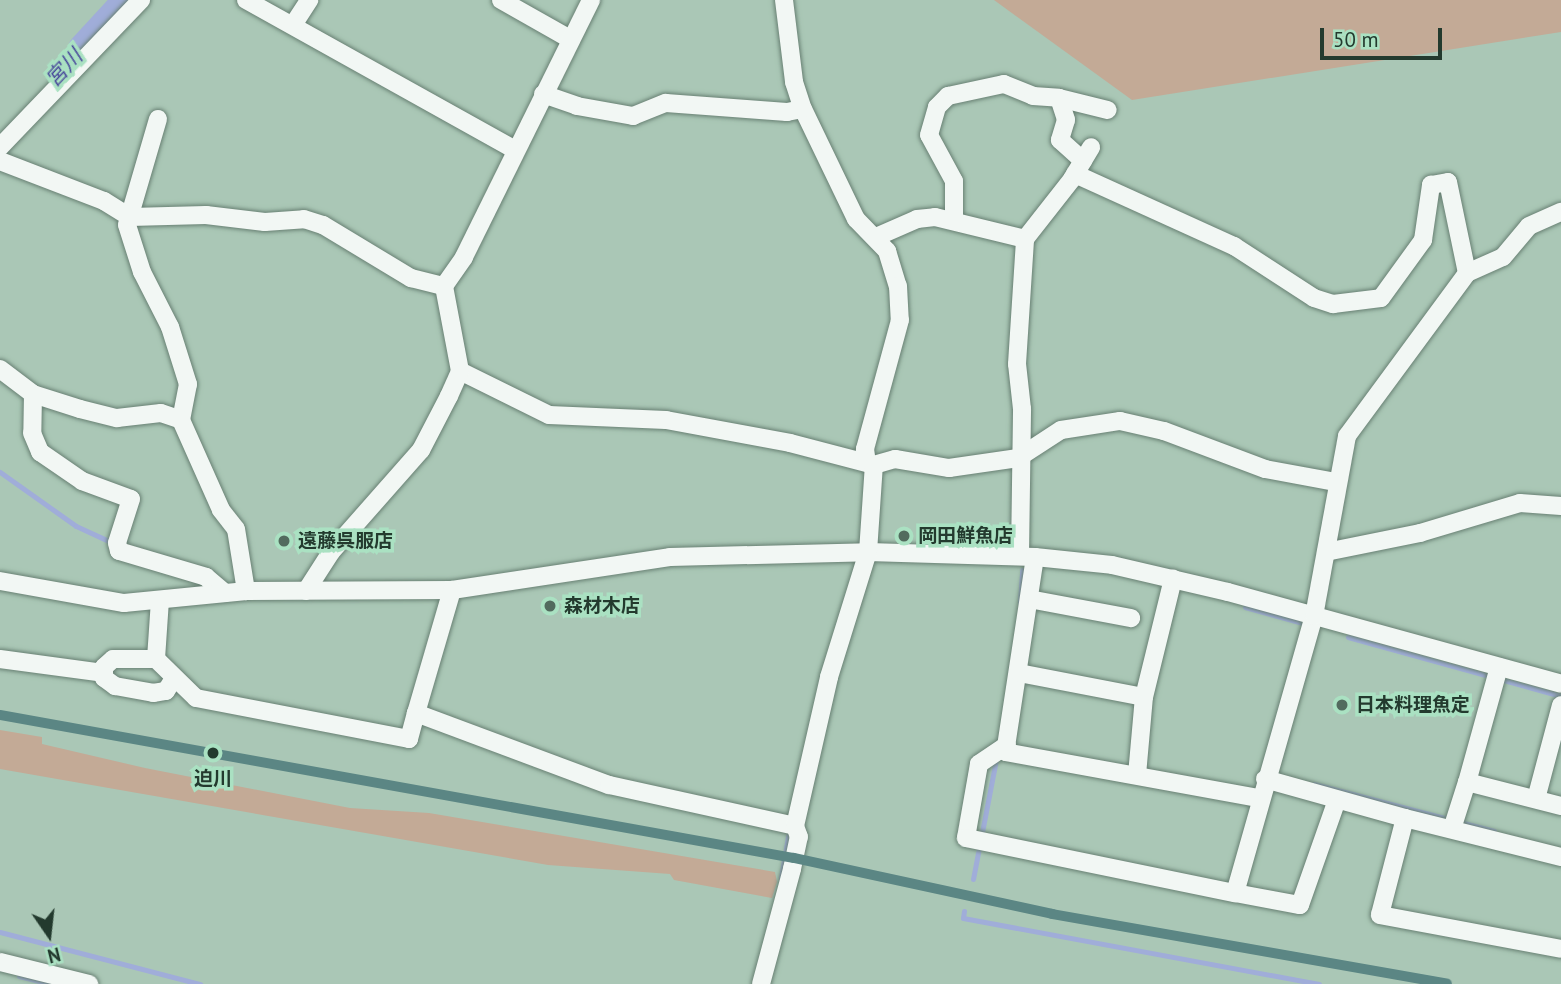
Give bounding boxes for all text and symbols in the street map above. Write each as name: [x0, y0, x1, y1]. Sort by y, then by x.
scale bar: [1323, 14, 1446, 58]
text: 50 m: [1333, 26, 1379, 53]
water label: 宮川: [40, 44, 88, 92]
place label: 岡田鮮魚店: [918, 525, 1013, 547]
marker: 岡田鮮魚店: [896, 528, 912, 544]
place label: 遠藤呉服店: [298, 530, 393, 552]
marker: 遠藤呉服店: [276, 533, 292, 549]
place label: 森材木店: [564, 595, 640, 617]
marker: 森材木店: [542, 598, 558, 614]
place label: 日本料理魚定: [1356, 694, 1470, 716]
marker: 日本料理魚定: [1334, 697, 1350, 713]
marker: 迫川: [202, 742, 224, 764]
place label: 迫川: [194, 768, 232, 790]
north arrow: [14, 900, 84, 970]
text: N: [45, 942, 63, 969]

